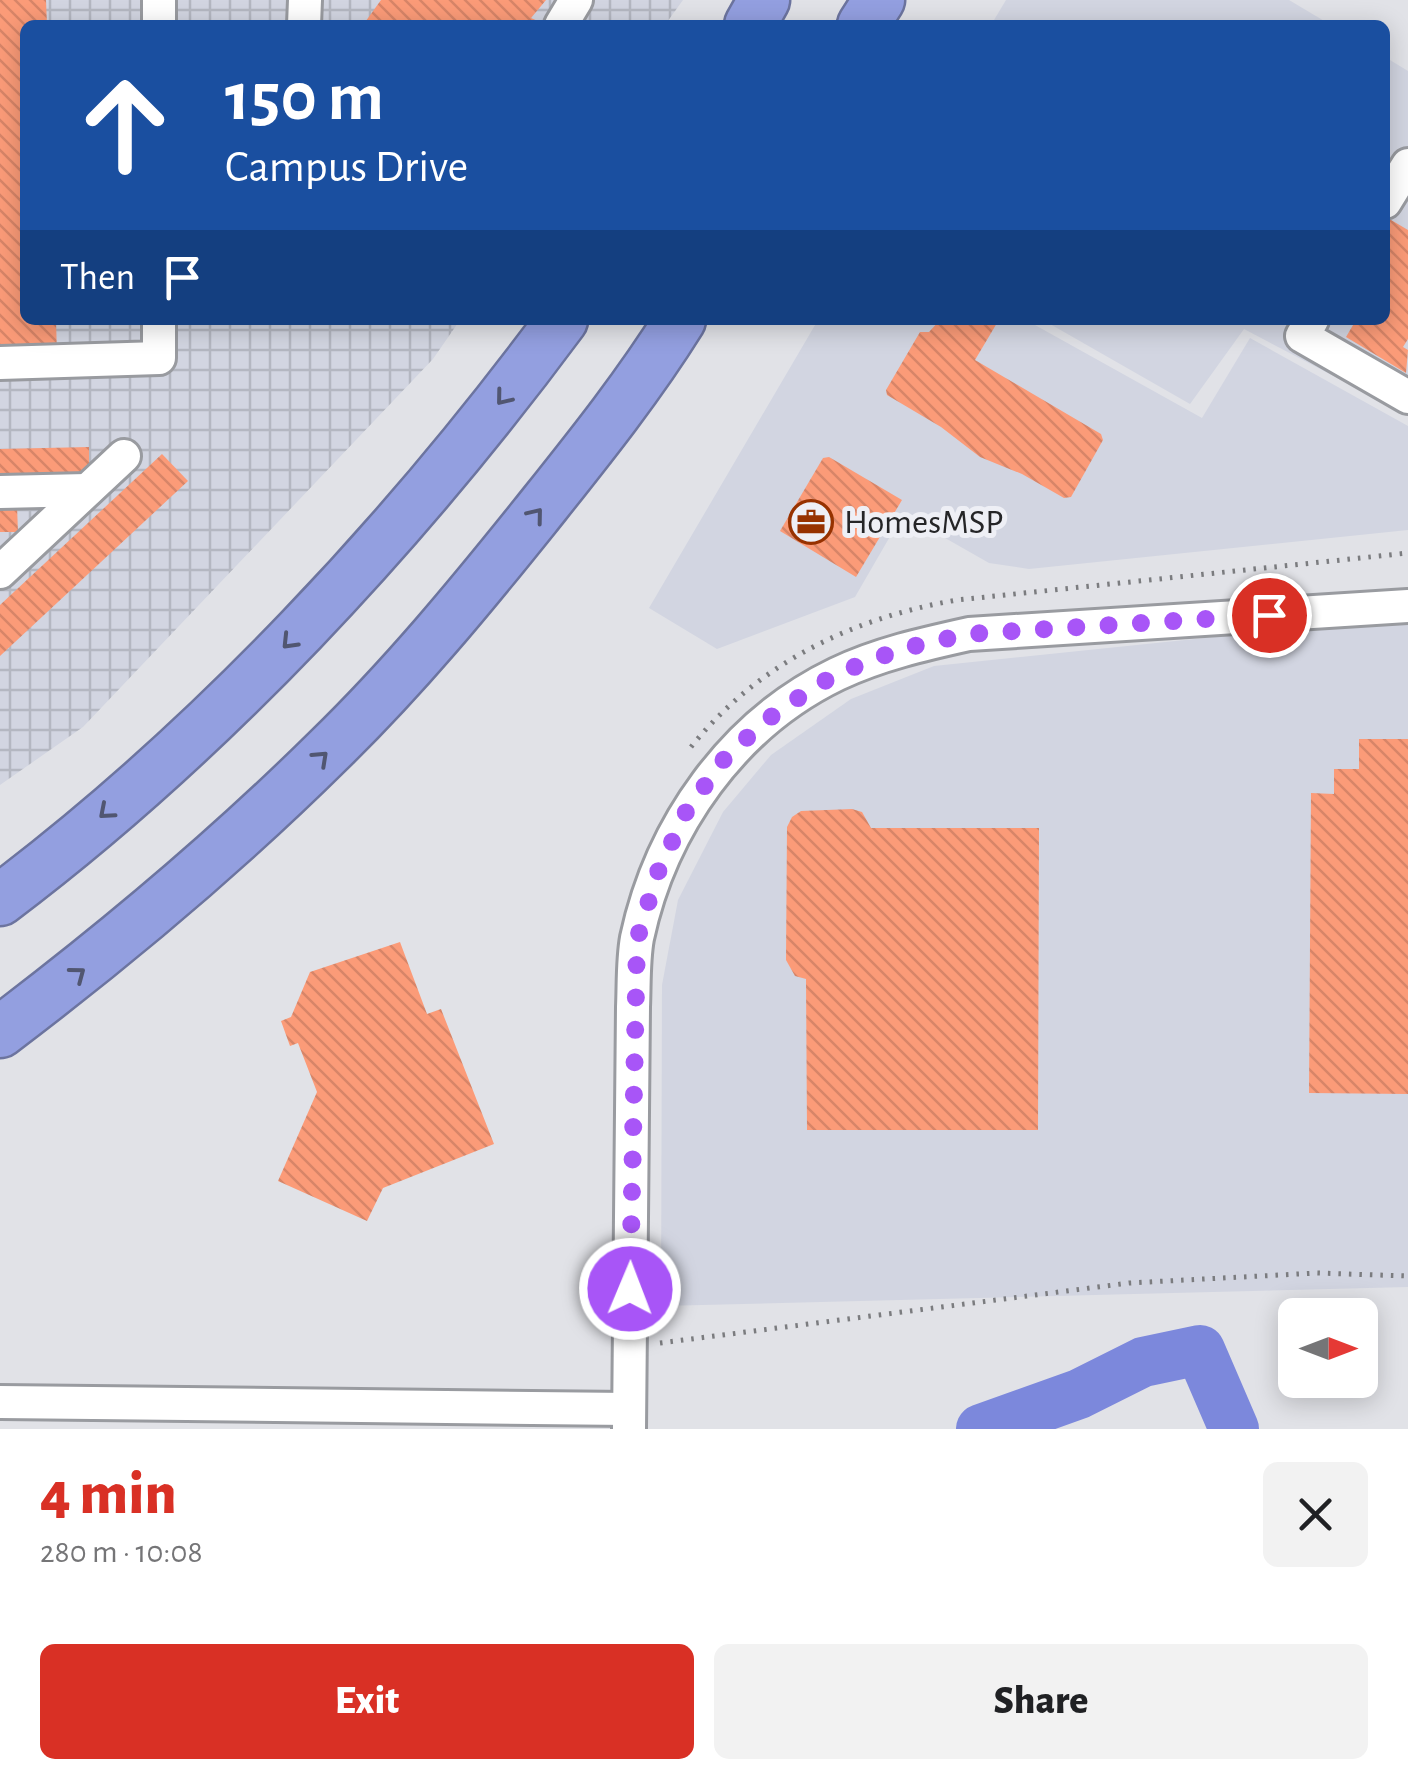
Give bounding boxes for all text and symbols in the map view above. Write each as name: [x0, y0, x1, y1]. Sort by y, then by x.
icon: ahead: [60, 60, 190, 190]
text: 150 m: [225, 63, 384, 133]
text: Campus Drive: [225, 145, 468, 190]
icon: arrive: [155, 250, 210, 305]
text: Then: [60, 259, 135, 297]
one-way arrow: [497, 386, 515, 404]
office icon: HomesMSP: [788, 499, 834, 545]
place label: HomesMSP: [844, 505, 1004, 540]
one-way arrow: [524, 508, 542, 526]
pin: [1227, 573, 1312, 658]
icon: arrive: [1242, 588, 1297, 643]
one-way arrow: [283, 630, 301, 648]
one-way arrow: [309, 752, 328, 770]
one-way arrow: [99, 800, 118, 818]
one-way arrow: [67, 968, 85, 985]
position arrow: [578, 1237, 682, 1341]
north arrow: [1278, 1298, 1378, 1398]
map controls: [1278, 1298, 1378, 1398]
button: close: [1263, 1462, 1368, 1567]
text: 4 min: [40, 1465, 177, 1525]
text: 280 m · 10:08: [40, 1536, 203, 1568]
button: Exit: [40, 1644, 694, 1759]
button: Share: [714, 1644, 1368, 1759]

